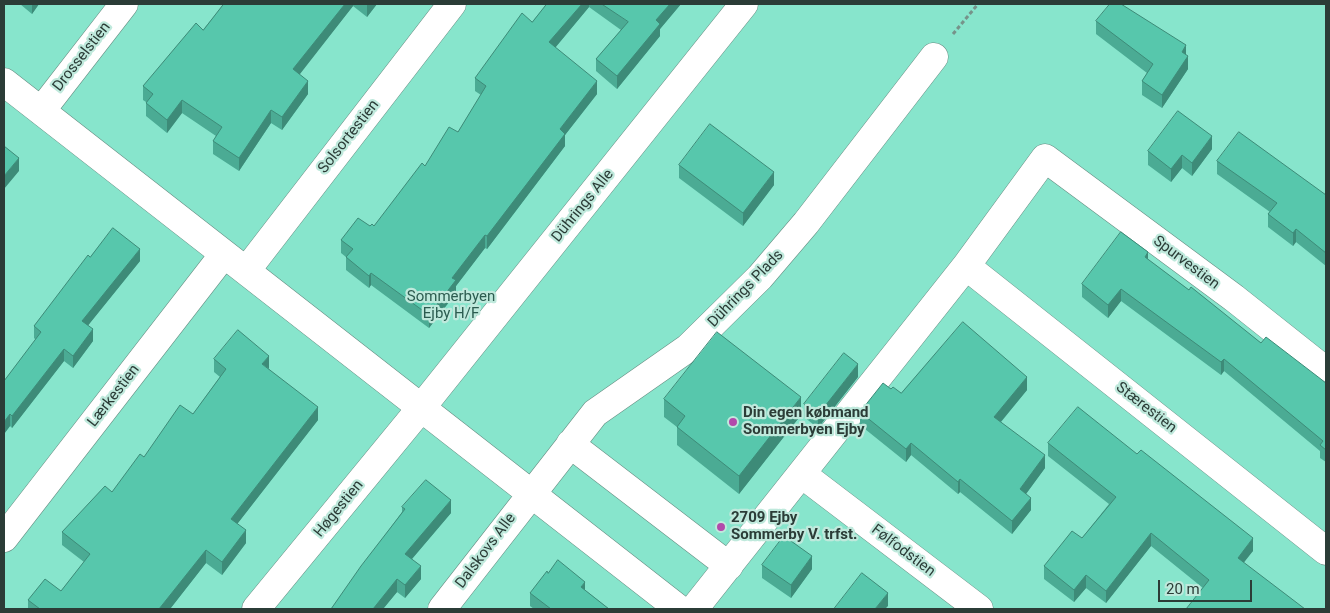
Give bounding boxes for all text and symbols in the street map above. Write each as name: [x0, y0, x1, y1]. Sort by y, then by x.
street label: Drosselstien: [49, 19, 115, 95]
street label: Solsortestien: [315, 97, 383, 177]
street label: Dührings Alle: [548, 166, 618, 246]
street label: Spurvestien: [1149, 232, 1223, 294]
street label: Dührings Plads: [705, 247, 787, 331]
park label: Sommerbyen Ejby H/F: [407, 288, 495, 323]
street label: Lærkestien: [84, 361, 144, 431]
street label: Stærestien: [1112, 379, 1180, 437]
place label: Din egen købmand Sommerbyen Ejby: [743, 404, 869, 439]
marker: Din egen købmand Sommerbyen Ejby: [727, 416, 739, 428]
street label: Høgestien: [311, 477, 367, 541]
place label: 2709 Ejby Sommerby V. trfst.: [731, 509, 857, 544]
street label: Dalskovs Alle: [452, 510, 520, 592]
marker: 2709 Ejby Sommerby V. trfst.: [715, 521, 727, 533]
street label: Følfodstien: [868, 521, 938, 581]
scale bar: [1160, 570, 1254, 602]
text: 20 m: [1166, 580, 1200, 598]

